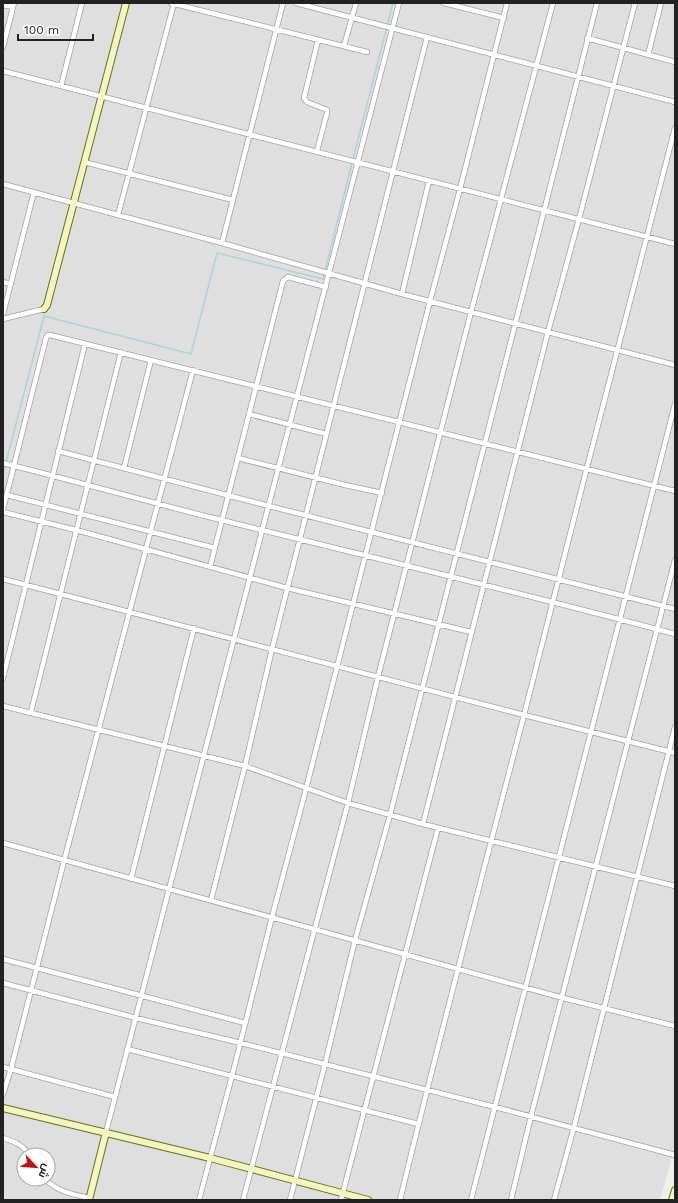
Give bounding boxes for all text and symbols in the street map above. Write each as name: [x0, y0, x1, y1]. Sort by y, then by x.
scale bar: [18, 16, 93, 42]
text: 100 m: [24, 23, 59, 37]
north arrow: [16, 1147, 56, 1187]
text: ش: [36, 1162, 53, 1180]

